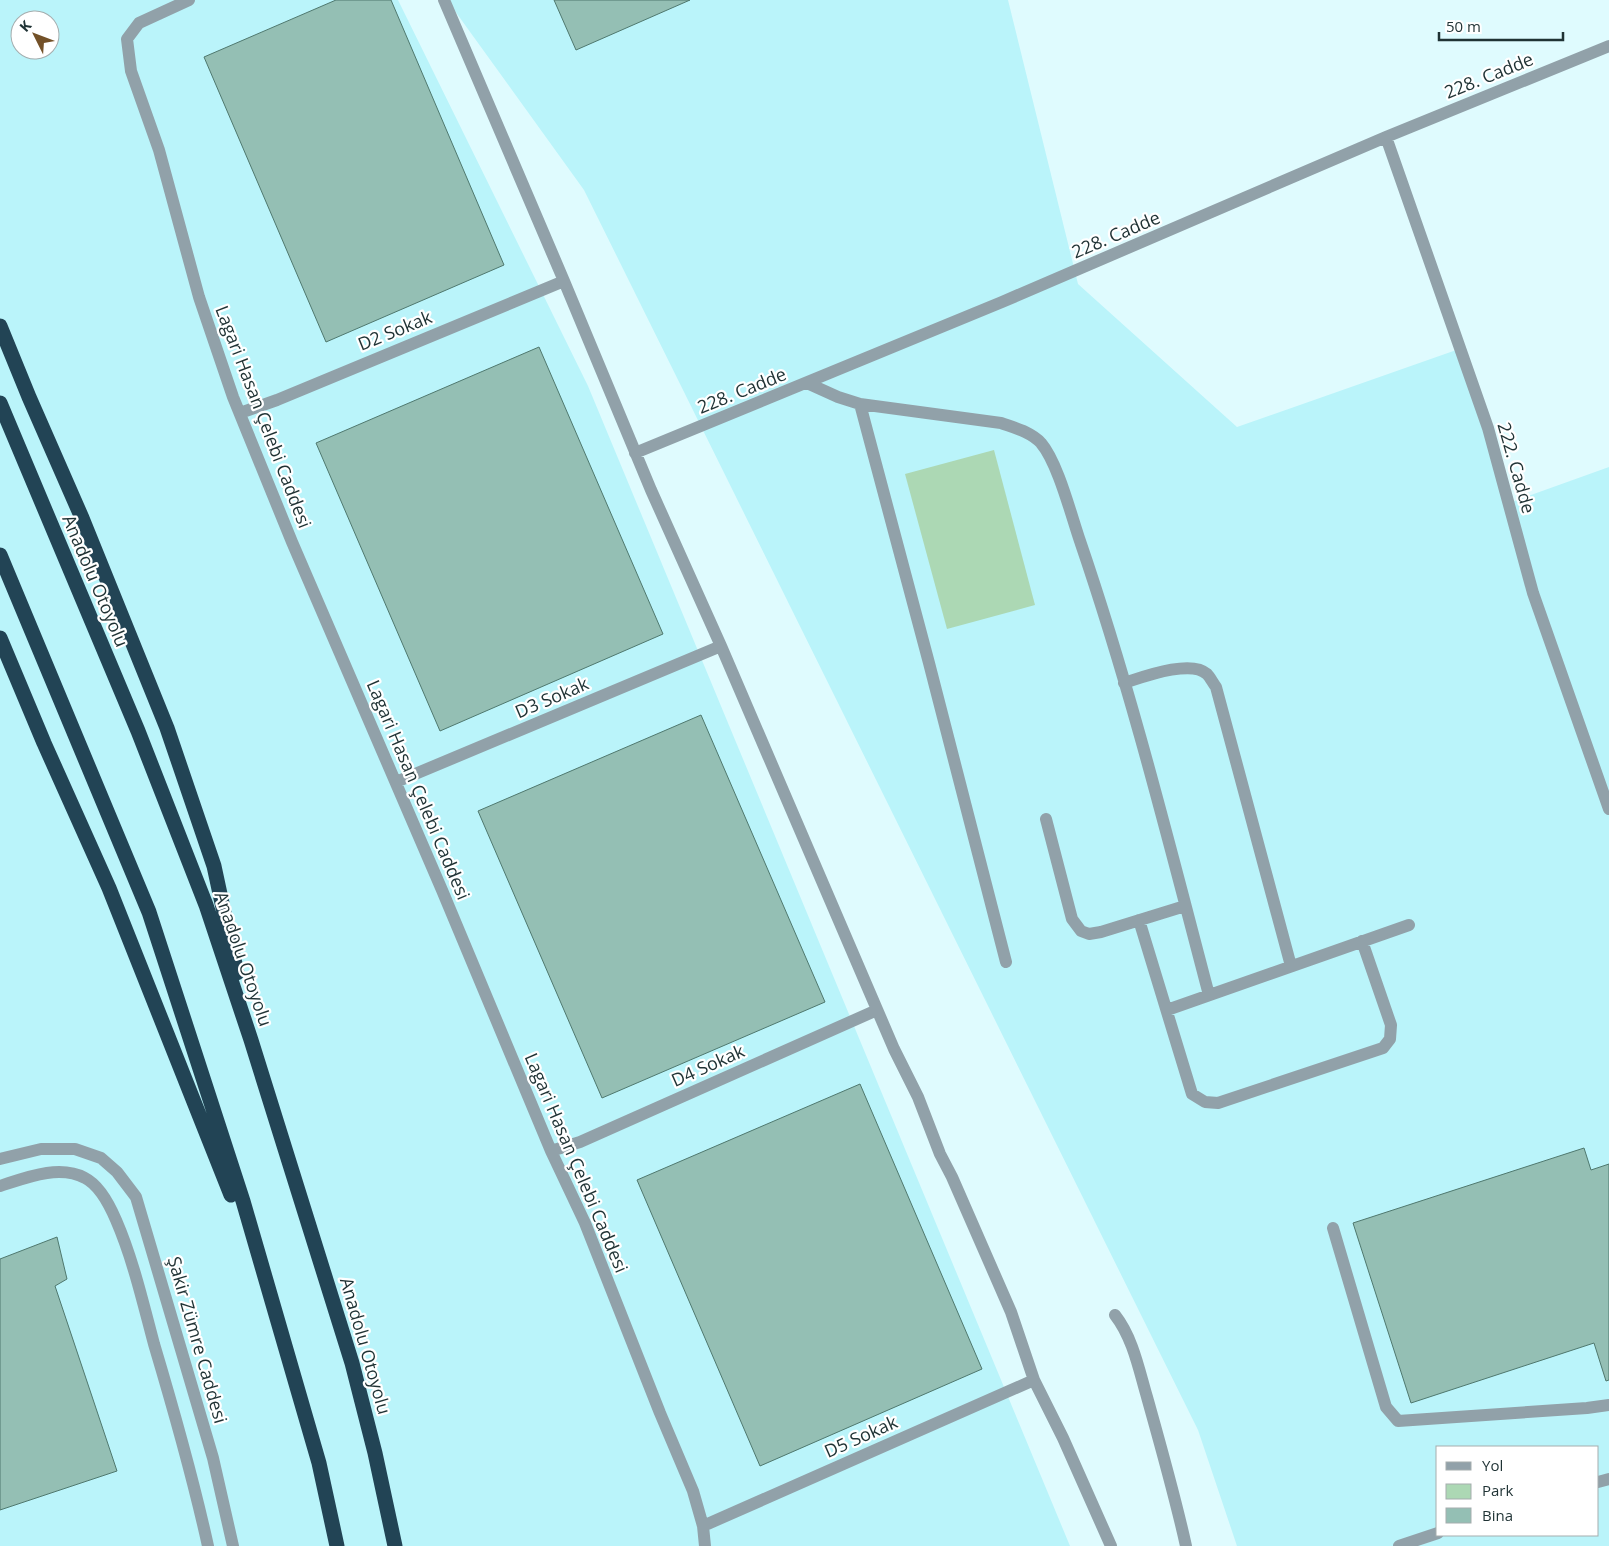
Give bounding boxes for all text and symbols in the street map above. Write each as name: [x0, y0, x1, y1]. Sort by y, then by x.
north arrow: [10, 10, 60, 60]
scale bar: [1439, 10, 1563, 42]
text: K: [15, 16, 36, 36]
text: 50 m: [1446, 16, 1481, 36]
street label: 228. Cadde: [1441, 46, 1537, 104]
street label: 228. Cadde: [1068, 205, 1163, 263]
street label: Lagari Hasan Çelebi Caddesi: [210, 302, 317, 531]
street label: D2 Sokak: [354, 304, 436, 356]
street label: 228. Cadde: [694, 361, 790, 419]
street label: 222. Cadde: [1493, 419, 1541, 516]
street label: Anadolu Otoyolu: [57, 511, 135, 650]
street label: D3 Sokak: [511, 671, 593, 723]
street label: Lagari Hasan Çelebi Caddesi: [362, 676, 476, 903]
street label: Anadolu Otoyolu: [210, 888, 278, 1029]
street label: D4 Sokak: [667, 1038, 748, 1092]
street label: Lagari Hasan Çelebi Caddesi: [520, 1049, 634, 1276]
street label: Şakir Zümre Caddesi: [163, 1253, 233, 1426]
street label: Anadolu Otoyolu: [335, 1275, 397, 1417]
street label: D5 Sokak: [820, 1409, 901, 1463]
legend: [1436, 1446, 1599, 1536]
text: Yol: [1482, 1455, 1503, 1475]
text: Park: [1482, 1480, 1513, 1500]
text: Bina: [1482, 1505, 1513, 1525]

